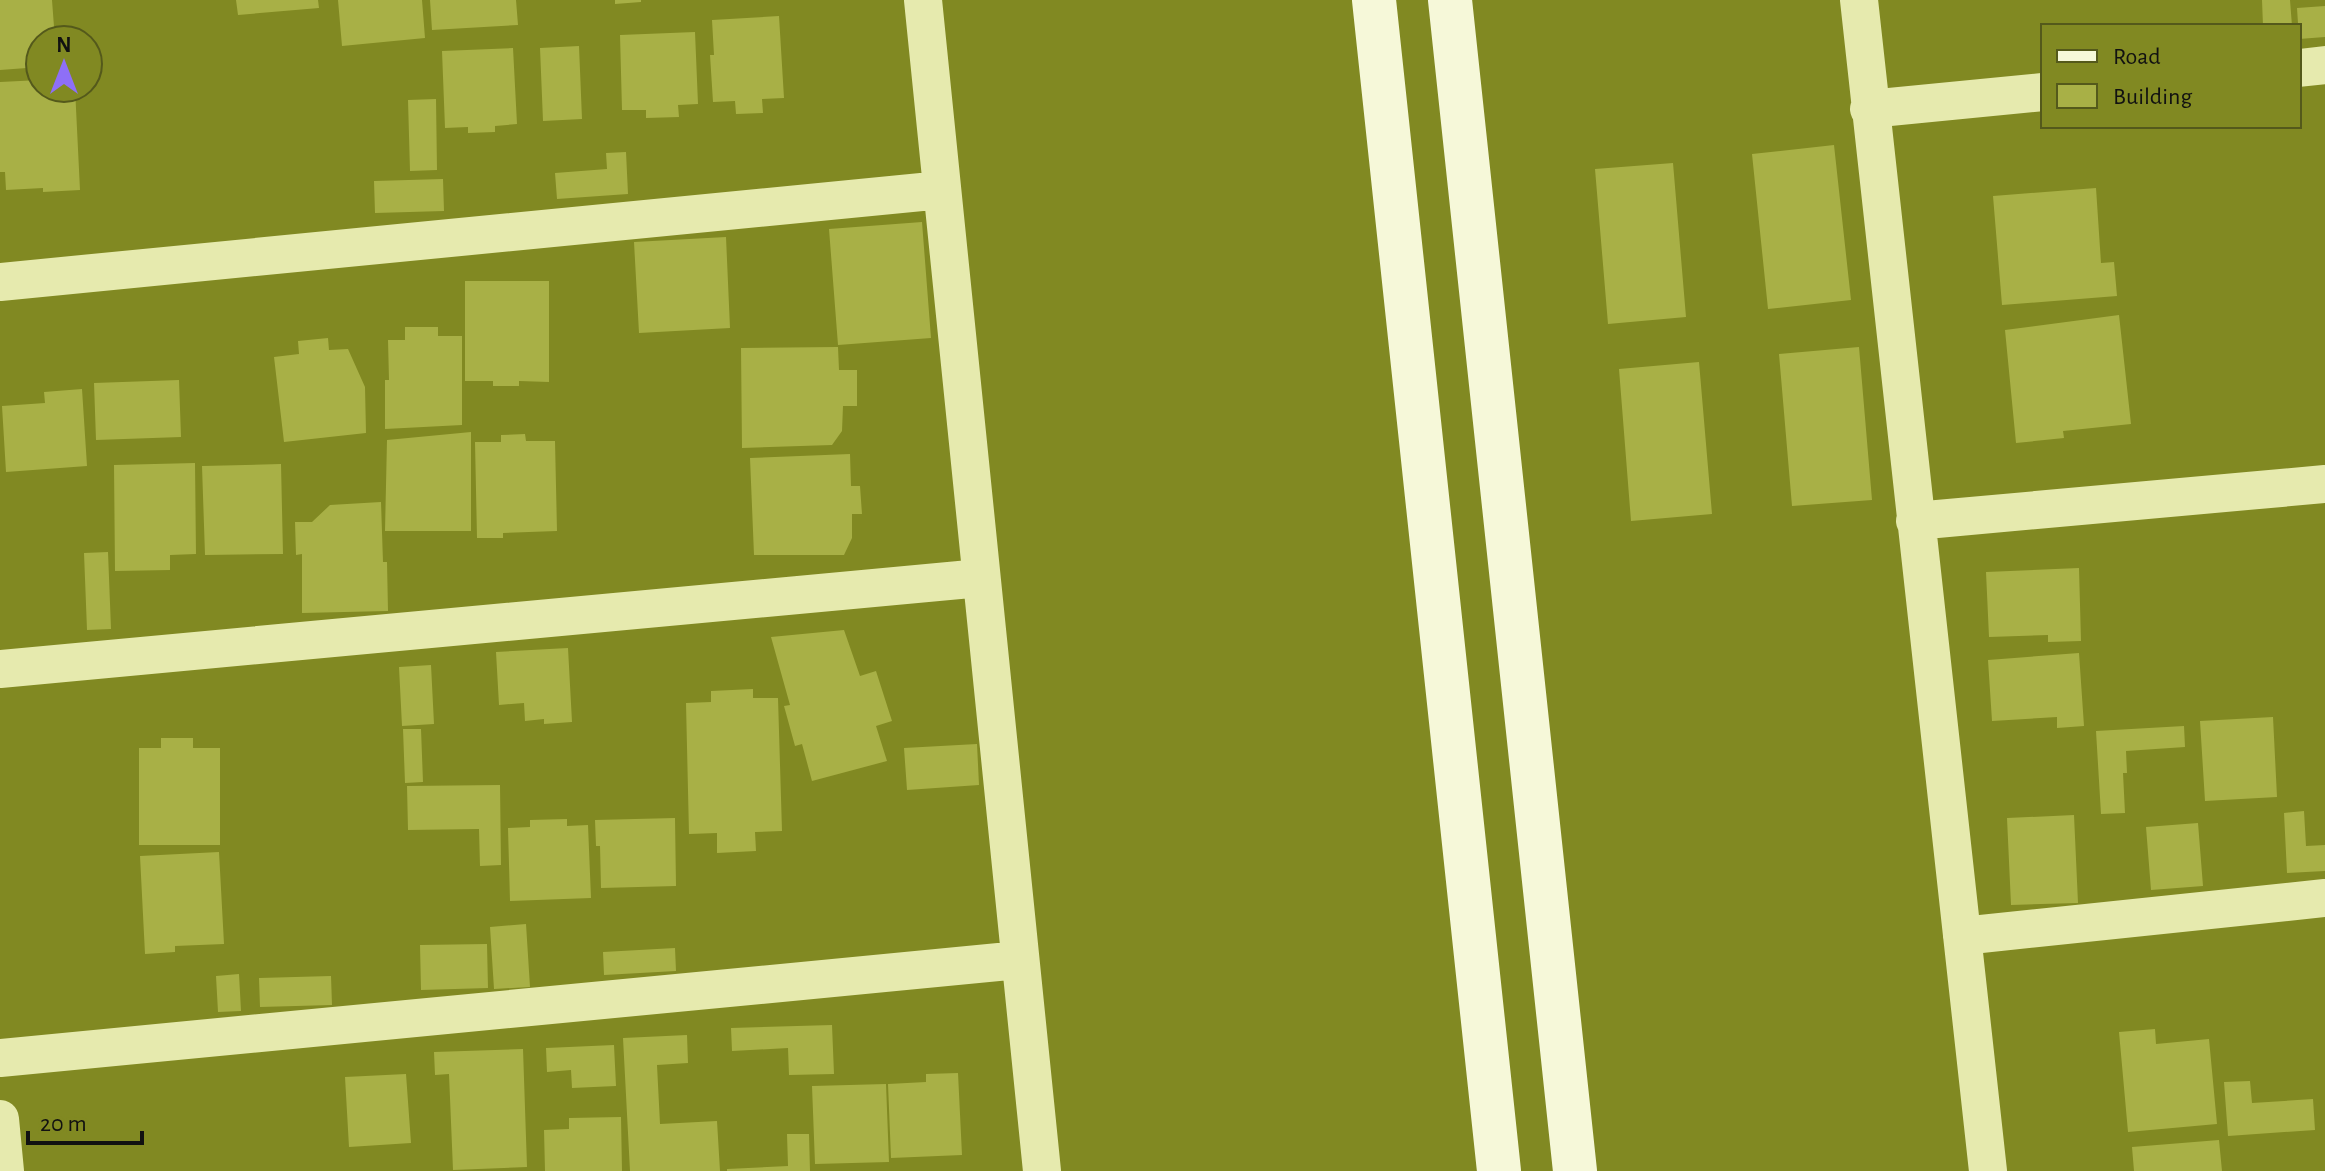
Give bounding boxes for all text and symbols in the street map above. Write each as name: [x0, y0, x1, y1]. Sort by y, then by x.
north arrow: [24, 24, 104, 104]
legend: [2041, 24, 2301, 128]
text: N: [56, 34, 72, 56]
text: Road: [2113, 45, 2161, 69]
text: Building: [2113, 85, 2192, 109]
scale bar: [28, 1095, 142, 1145]
text: 20 m: [40, 1112, 87, 1136]

